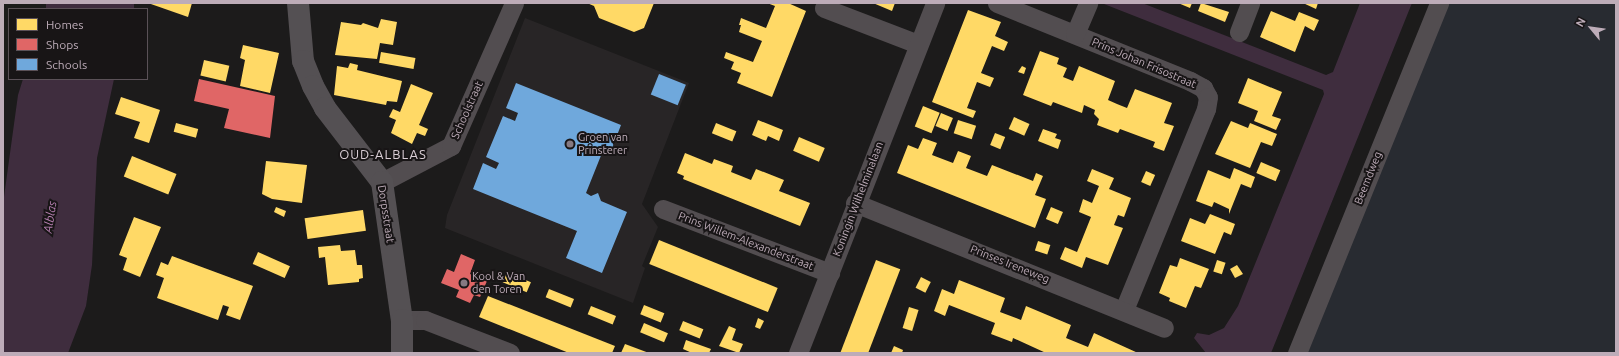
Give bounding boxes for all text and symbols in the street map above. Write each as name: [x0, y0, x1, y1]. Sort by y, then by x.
legend: [8, 8, 148, 80]
north arrow: [1571, 8, 1611, 48]
text: N: [1573, 16, 1588, 29]
text: Homes: [46, 18, 84, 31]
street label: Prins Johan Frisostraat: [1090, 35, 1198, 91]
text: Shops: [46, 38, 78, 51]
text: Schools: [46, 58, 87, 71]
street label: Schoolstraat: [448, 79, 486, 141]
place label: Groen van Prinsterer: [578, 131, 628, 157]
marker: Groen van Prinsterer: [565, 139, 575, 149]
street label: Koningin Wilhelminalaan: [830, 140, 886, 258]
district label: OUD-ALBLAS: [339, 146, 427, 162]
street label: Beemdweg: [1351, 150, 1385, 206]
street label: Dorpsstraat: [375, 184, 397, 244]
water label: Alblas: [40, 200, 60, 234]
street label: Prins Willem-Alexanderstraat: [677, 209, 815, 273]
street label: Prinses Ireneweg: [969, 242, 1051, 286]
place label: Kool & Van den Toren: [472, 270, 525, 296]
marker: Kool & Van den Toren: [459, 278, 469, 288]

